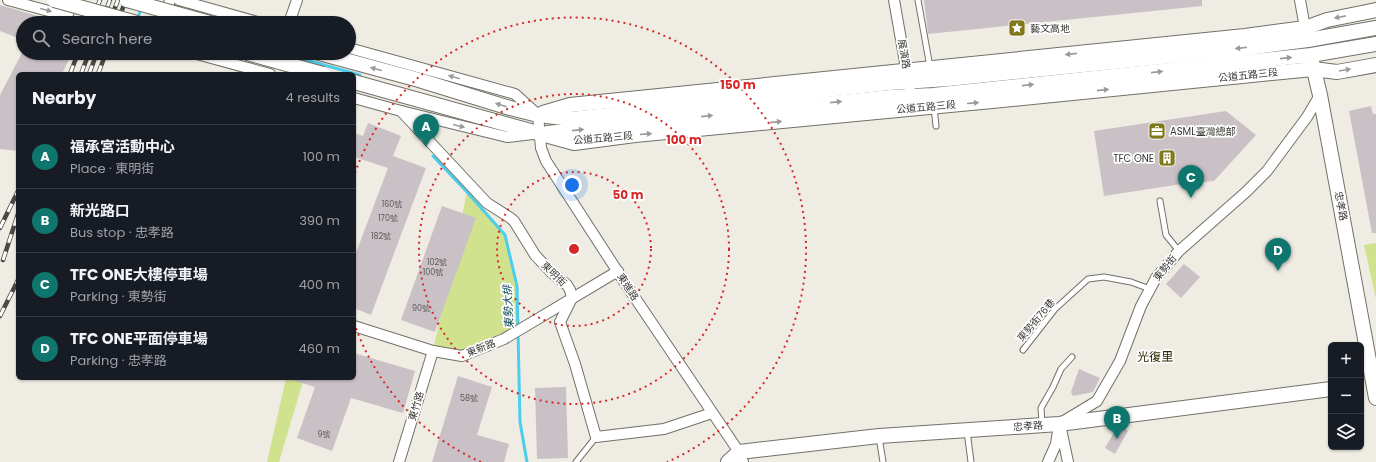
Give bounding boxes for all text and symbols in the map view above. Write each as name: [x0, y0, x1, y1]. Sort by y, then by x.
one-way arrow: [40, 7, 52, 13]
one-way arrow: [1334, 15, 1346, 21]
search box: [16, 16, 356, 60]
place icon: 藝文高地: [1007, 18, 1027, 38]
place label: 藝文高地: [1030, 21, 1070, 36]
icon: search: [30, 27, 52, 49]
text: Search here: [62, 28, 152, 49]
street label: 展演路: [894, 38, 914, 70]
one-way arrow: [1235, 45, 1247, 52]
one-way arrow: [1065, 50, 1077, 57]
one-way arrow: [1280, 55, 1293, 61]
street label: 公道五路三段: [1217, 64, 1279, 86]
one-way arrow: [370, 65, 382, 71]
one-way arrow: [1339, 67, 1351, 73]
one-way arrow: [1151, 68, 1163, 75]
one-way arrow: [447, 74, 459, 80]
text: 150 m: [720, 76, 756, 93]
one-way arrow: [1022, 81, 1034, 88]
text: Nearby: [32, 86, 96, 110]
one-way arrow: [1096, 87, 1109, 93]
text: 4 results: [286, 88, 340, 107]
street label: 公道五路三段: [895, 97, 957, 117]
one-way arrow: [830, 99, 842, 106]
one-way arrow: [967, 100, 979, 106]
one-way arrow: [494, 102, 506, 108]
one-way arrow: [701, 113, 713, 119]
pin: A: [413, 114, 439, 147]
one-way arrow: [770, 119, 782, 125]
office icon: ASML臺灣總部: [1147, 121, 1167, 141]
one-way arrow: [453, 123, 466, 129]
place label: ASML臺灣總部: [1170, 124, 1236, 139]
one-way arrow: [572, 127, 584, 133]
street label: 公道五路三段: [572, 128, 634, 148]
one-way arrow: [640, 131, 652, 138]
text: 100 m: [666, 131, 702, 148]
text: 福承宮活動中心: [70, 136, 175, 157]
text: A: [40, 147, 50, 166]
text: 100 m: [303, 147, 340, 166]
building icon: TFC ONE: [1157, 148, 1177, 168]
place label: TFC ONE: [1113, 151, 1154, 166]
text: Place · 東明街: [70, 159, 154, 178]
pin: C: [1178, 165, 1204, 198]
your location: [562, 175, 582, 195]
text: 50 m: [613, 186, 644, 203]
street label: 忠孝路: [1331, 190, 1351, 222]
house number: 160號: [382, 199, 402, 210]
text: 新光路口: [70, 200, 130, 221]
text: B: [41, 211, 49, 230]
text: 390 m: [299, 211, 340, 230]
house number: 170號: [378, 213, 398, 224]
text: Bus stop · 忠孝路: [70, 223, 174, 242]
house number: 182號: [371, 231, 391, 242]
pin: D: [1265, 238, 1291, 271]
centre of rings: [567, 242, 581, 256]
street label: 東勢街: [1150, 252, 1180, 284]
house number: 102號: [427, 257, 447, 268]
street label: 東明街: [538, 258, 570, 290]
text: TFC ONE大樓停車場: [70, 264, 208, 285]
house number: 100號: [423, 267, 443, 278]
street label: 東進路: [614, 270, 642, 304]
text: C: [40, 275, 50, 294]
text: 400 m: [299, 275, 340, 294]
water label: 東勢大排: [499, 283, 517, 329]
text: Parking · 東勢街: [70, 287, 167, 306]
street label: 東勢街76巷: [1014, 295, 1058, 345]
house number: 90號: [412, 303, 430, 314]
text: TFC ONE平面停車場: [70, 328, 208, 349]
street label: 東新路: [464, 336, 498, 360]
text: D: [40, 339, 50, 358]
text: 460 m: [299, 339, 340, 358]
map controls: [1328, 342, 1364, 450]
button: +: [1328, 342, 1364, 378]
district label: 光復里: [1137, 348, 1173, 365]
text: Parking · 忠孝路: [70, 351, 167, 370]
button: −: [1328, 378, 1364, 414]
street label: 東竹路: [404, 389, 428, 423]
house number: 58號: [460, 393, 478, 404]
pin: B: [1104, 406, 1130, 439]
button: layers: [1328, 414, 1364, 450]
street label: 忠孝路: [1013, 417, 1043, 435]
house number: 9號: [317, 429, 331, 440]

